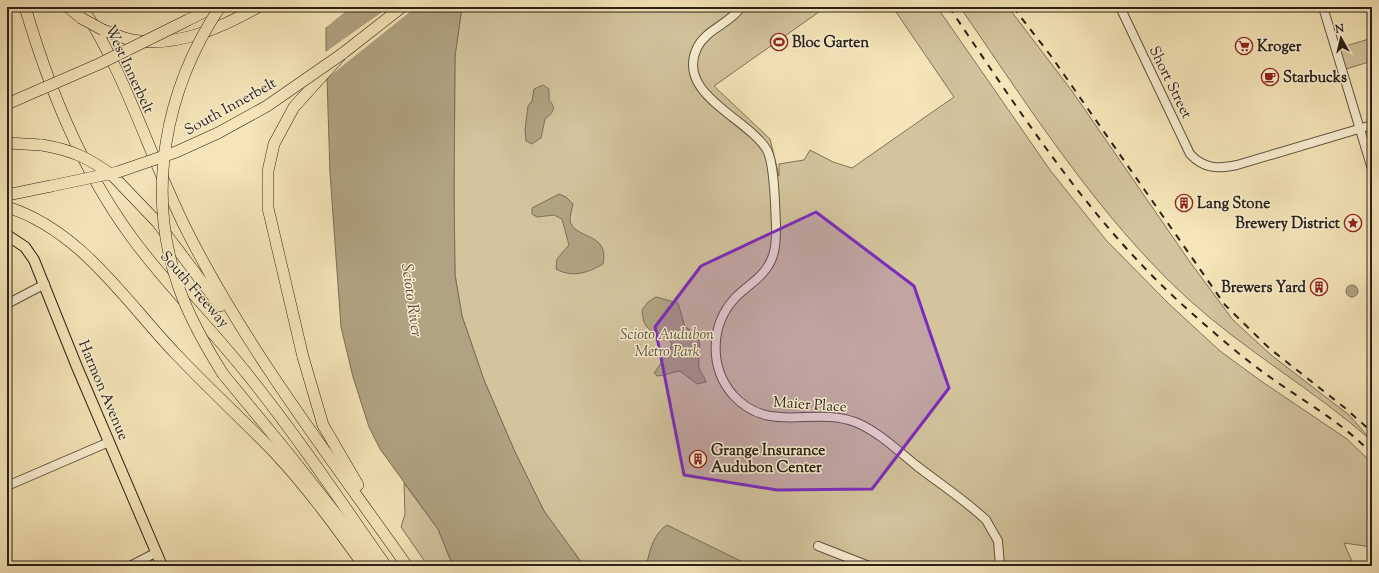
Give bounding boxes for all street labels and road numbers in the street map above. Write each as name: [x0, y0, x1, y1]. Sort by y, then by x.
street label: West Innerbelt: [99, 22, 158, 117]
street label: Short Street: [1143, 43, 1196, 123]
street label: South Innerbelt: [181, 73, 280, 141]
street label: South Freeway: [155, 247, 234, 333]
street label: Harmon Avenue: [72, 337, 133, 444]
street label: Maier Place: [772, 392, 847, 419]

